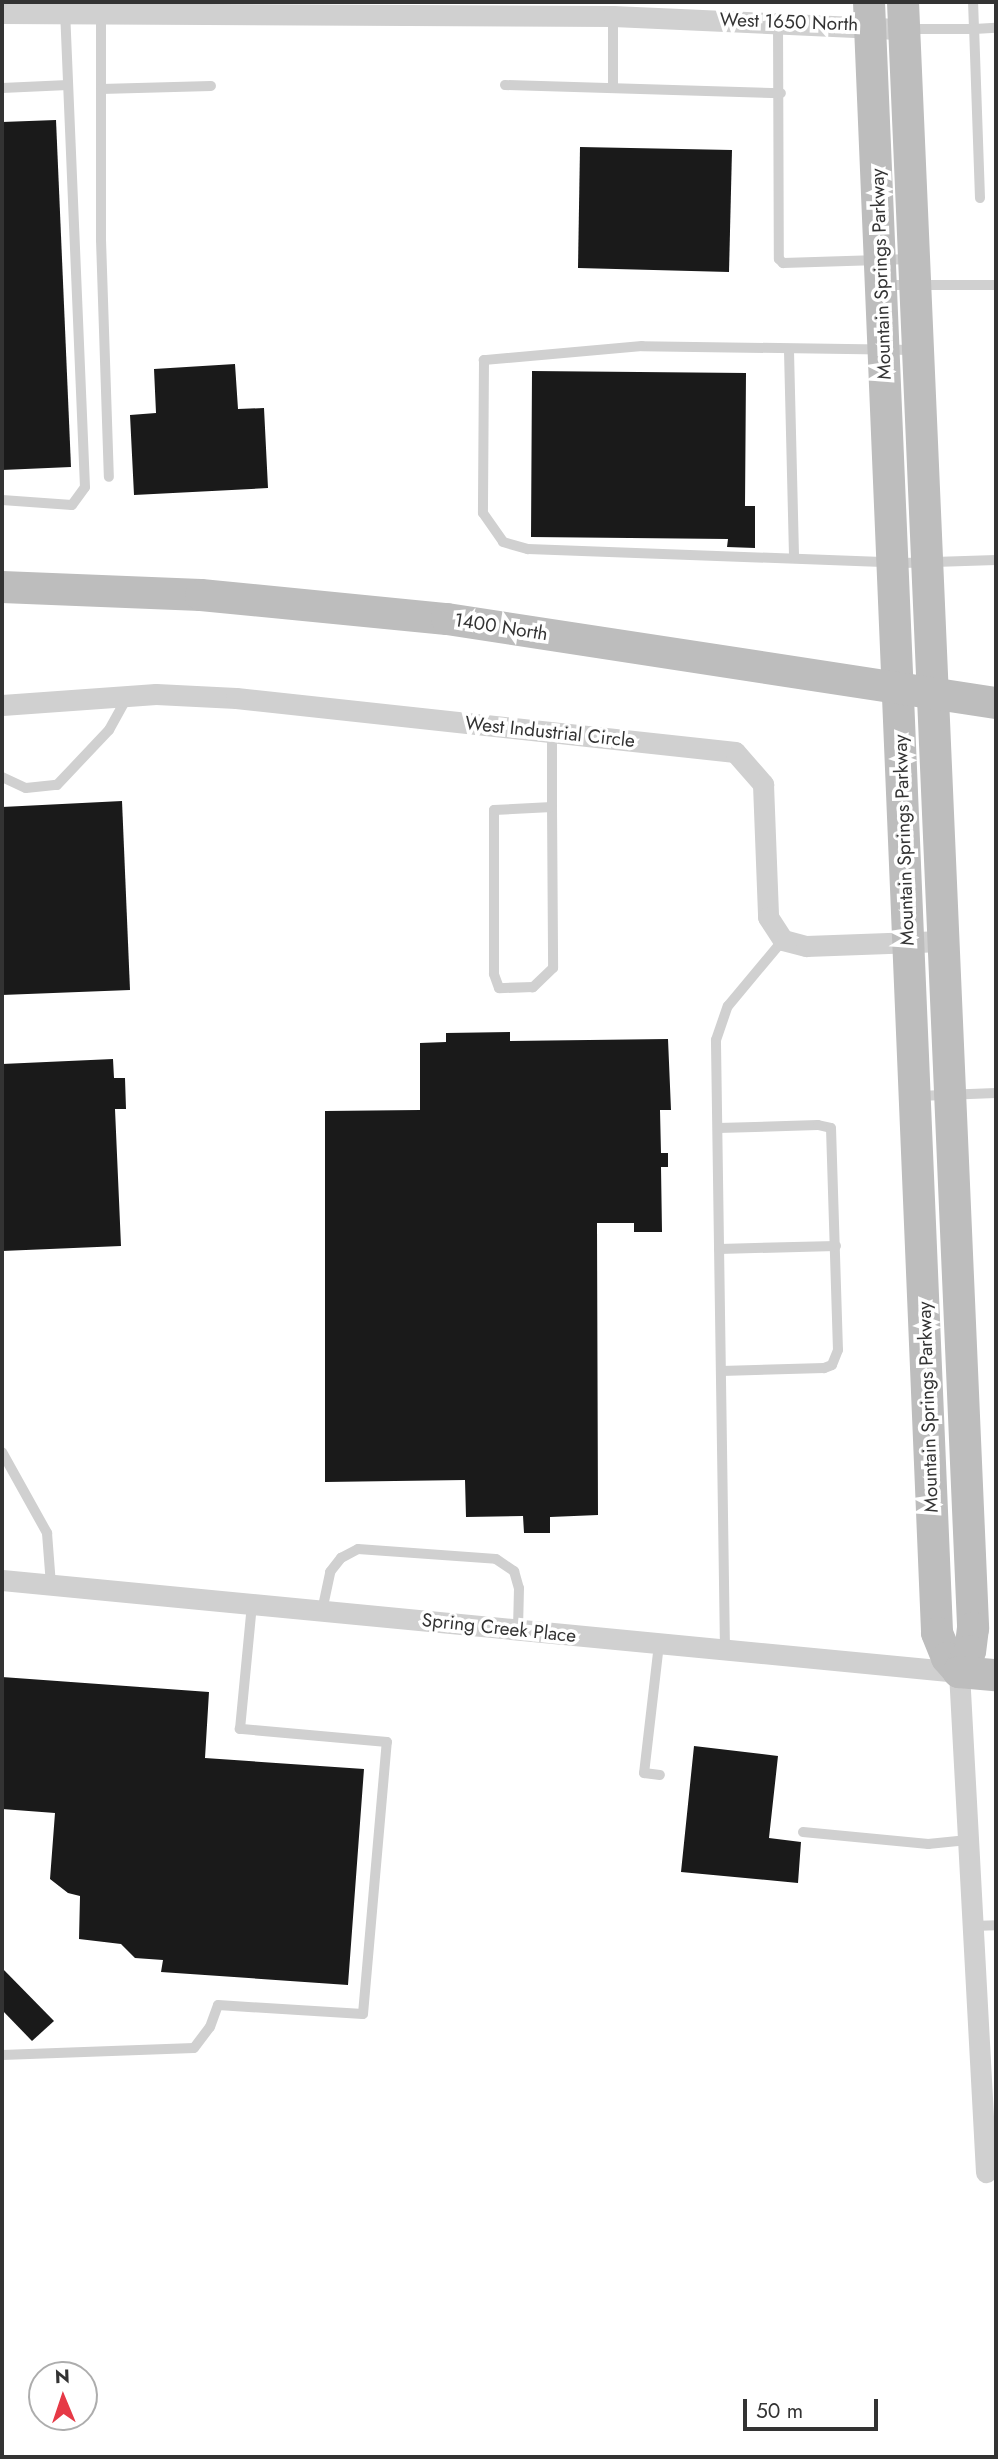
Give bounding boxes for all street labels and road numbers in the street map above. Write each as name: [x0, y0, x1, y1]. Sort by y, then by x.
street label: West 1650 North: [719, 8, 859, 36]
street label: Mountain Springs Parkway: [866, 168, 896, 380]
street label: 1400 North: [453, 608, 549, 646]
street label: West Industrial Circle: [464, 712, 636, 752]
street label: Mountain Springs Parkway: [889, 734, 919, 946]
street label: Mountain Springs Parkway: [913, 1301, 943, 1513]
street label: Spring Creek Place: [421, 1609, 577, 1647]

